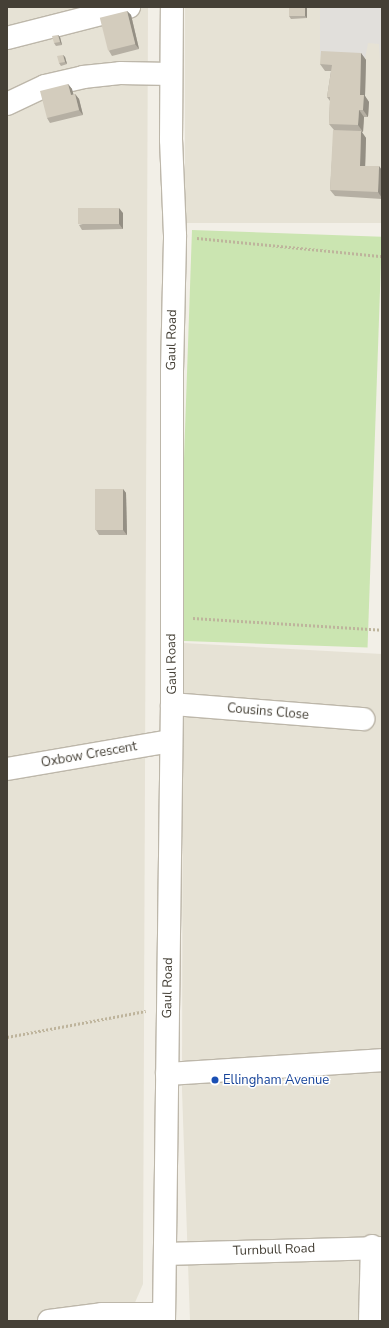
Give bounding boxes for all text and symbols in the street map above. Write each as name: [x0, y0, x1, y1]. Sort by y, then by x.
street label: Gaul Road: [164, 309, 180, 371]
street label: Gaul Road: [164, 633, 180, 695]
street label: Cousins Close: [226, 701, 310, 723]
street label: Oxbow Crescent: [40, 739, 138, 771]
street label: Gaul Road: [160, 957, 176, 1019]
place label: Ellingham Avenue: [223, 1072, 329, 1088]
marker: Ellingham Avenue: [210, 1075, 220, 1085]
street label: Turnbull Road: [233, 1241, 315, 1259]

